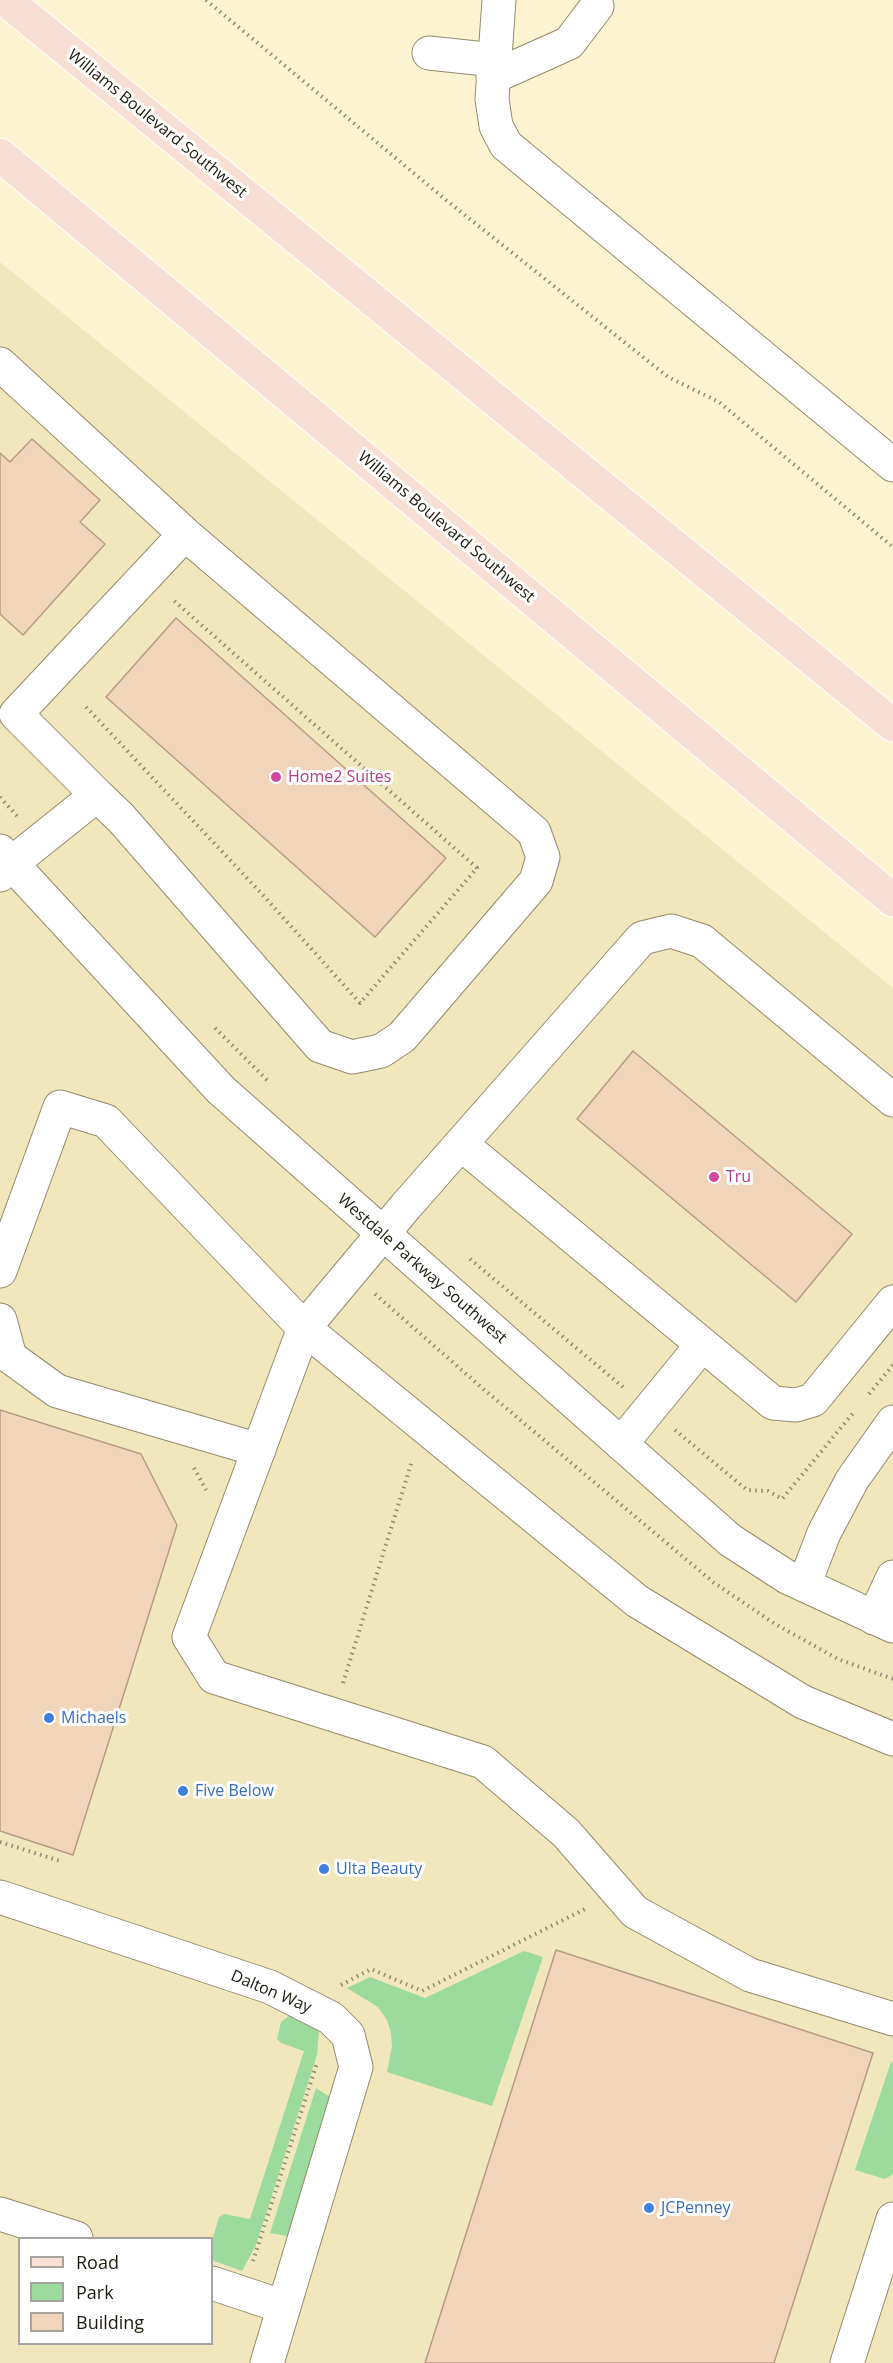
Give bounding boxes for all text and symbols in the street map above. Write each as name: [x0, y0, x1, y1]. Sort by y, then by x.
street label: Williams Boulevard Southwest: [64, 46, 250, 202]
street label: Williams Boulevard Southwest: [354, 447, 538, 607]
place label: Home2 Suites: [288, 767, 391, 787]
marker: Home2 Suites: [269, 770, 283, 784]
place label: Tru: [726, 1167, 751, 1187]
marker: Tru: [707, 1170, 721, 1184]
street label: Westdale Parkway Southwest: [333, 1190, 511, 1348]
place label: Michaels: [61, 1708, 126, 1728]
marker: Michaels: [42, 1711, 56, 1725]
place label: Five Below: [195, 1781, 274, 1801]
marker: Five Below: [176, 1784, 190, 1798]
place label: Ulta Beauty: [336, 1859, 422, 1879]
marker: Ulta Beauty: [317, 1862, 331, 1876]
street label: Dalton Way: [228, 1966, 314, 2018]
place label: JCPenney: [661, 2198, 731, 2218]
marker: JCPenney: [642, 2201, 656, 2215]
legend: [18, 2237, 213, 2345]
text: Road: [76, 2250, 119, 2274]
text: Park: [76, 2280, 114, 2304]
text: Building: [76, 2310, 144, 2334]

